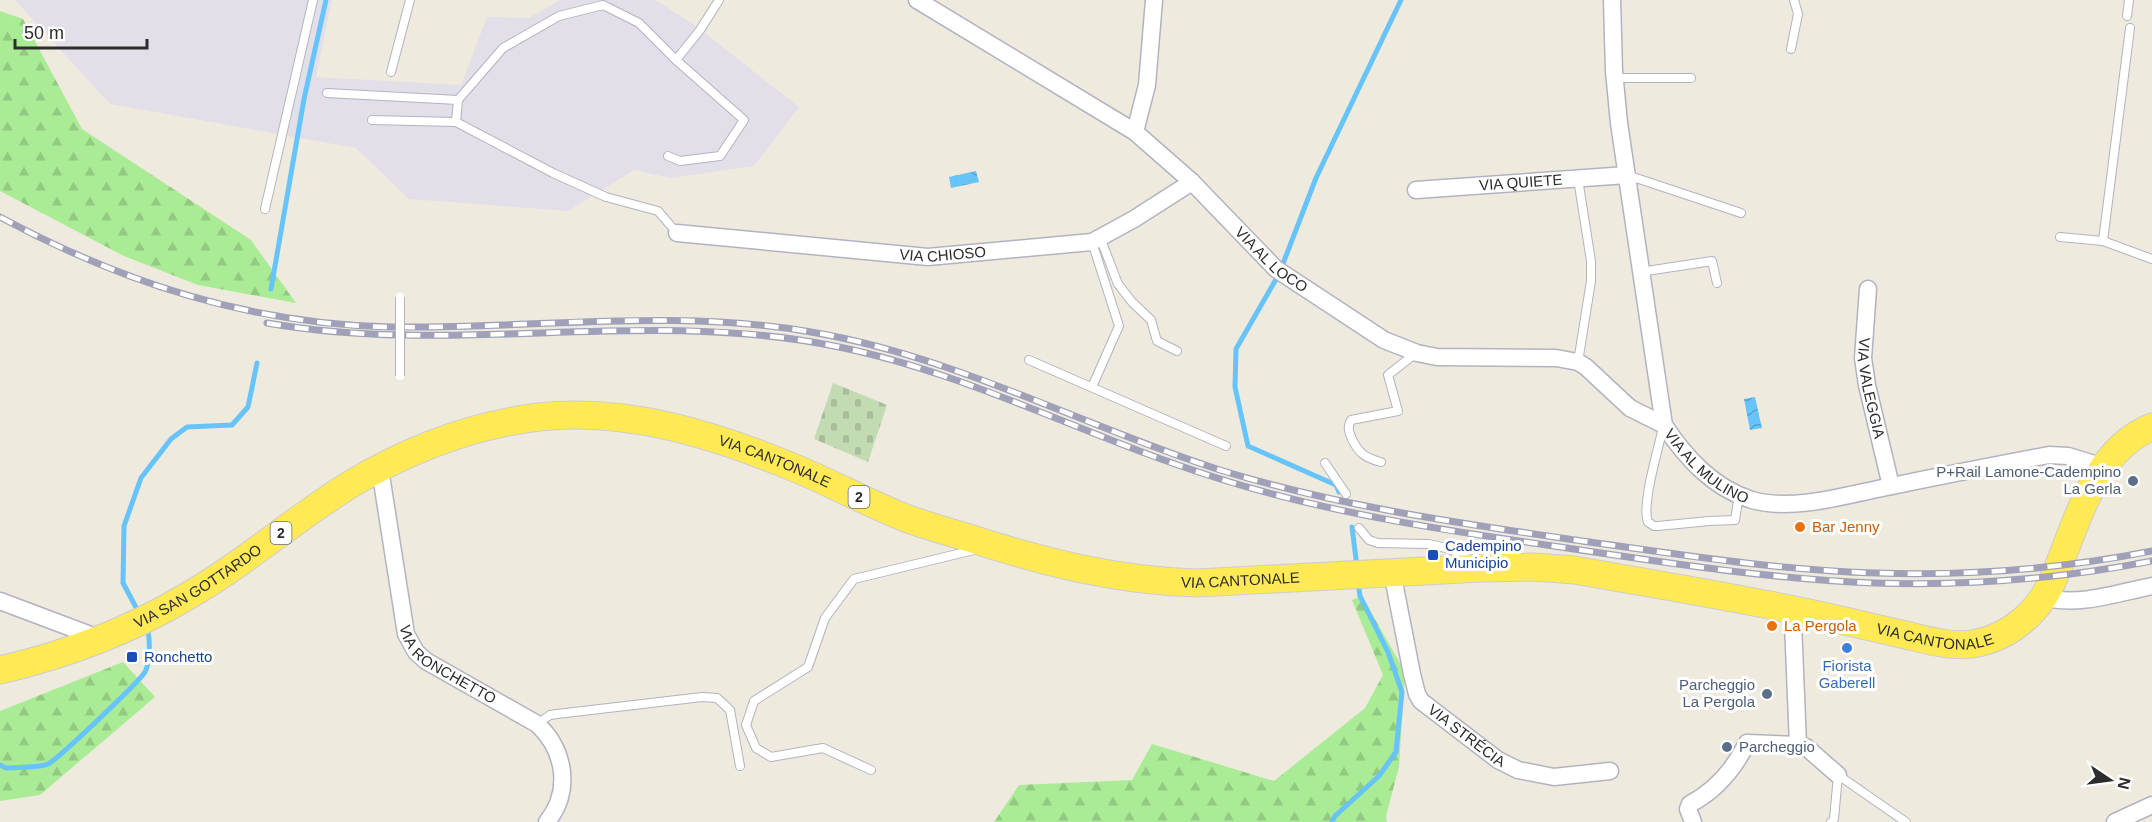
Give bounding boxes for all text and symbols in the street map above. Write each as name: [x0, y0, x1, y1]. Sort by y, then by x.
scale bar: [15, 12, 147, 50]
text: 50 m: [24, 23, 64, 43]
street label: VIA QUIETE: [1478, 171, 1563, 193]
street label: VIA AL LOCO: [1232, 223, 1311, 295]
street label: VIA CHIOSO: [899, 243, 987, 265]
street label: VIA VALEGGIA: [1855, 337, 1888, 440]
street label: VIA AL MULINO: [1661, 425, 1751, 506]
street label: VIA CANTONALE: [717, 431, 834, 491]
place label: P+Rail Lamone-Cadempino La Gerla: [1936, 463, 2122, 497]
marker: P+Rail Lamone-Cadempino La Gerla: [2126, 474, 2140, 488]
road number: 2: [848, 486, 870, 508]
place label: Bar Jenny: [1812, 518, 1880, 535]
marker: Bar Jenny: [1793, 520, 1807, 534]
road number: 2: [270, 522, 292, 544]
place label: Cadempino Municipio: [1445, 537, 1522, 571]
street label: VIA SAN GOTTARDO: [131, 541, 264, 631]
marker: Cadempino Municipio: [1426, 548, 1440, 562]
street label: VIA CANTONALE: [1181, 569, 1300, 591]
place label: La Pergola: [1784, 617, 1857, 634]
marker: La Pergola: [1765, 619, 1779, 633]
street label: VIA CANTONALE: [1875, 620, 1996, 653]
street label: VIA RONCHETTO: [397, 623, 499, 707]
marker: Fiorista Gaberell: [1840, 641, 1854, 655]
place label: Ronchetto: [144, 648, 212, 665]
marker: Ronchetto: [125, 650, 139, 664]
place label: Fiorista Gaberell: [1819, 657, 1875, 691]
place label: Parcheggio La Pergola: [1679, 676, 1756, 710]
marker: Parcheggio La Pergola: [1760, 687, 1774, 701]
street label: VIA STRÉCIA: [1425, 701, 1508, 770]
place label: Parcheggio: [1739, 738, 1815, 755]
marker: Parcheggio: [1720, 740, 1734, 754]
north arrow: [2080, 750, 2140, 810]
text: N: [2115, 776, 2134, 791]

